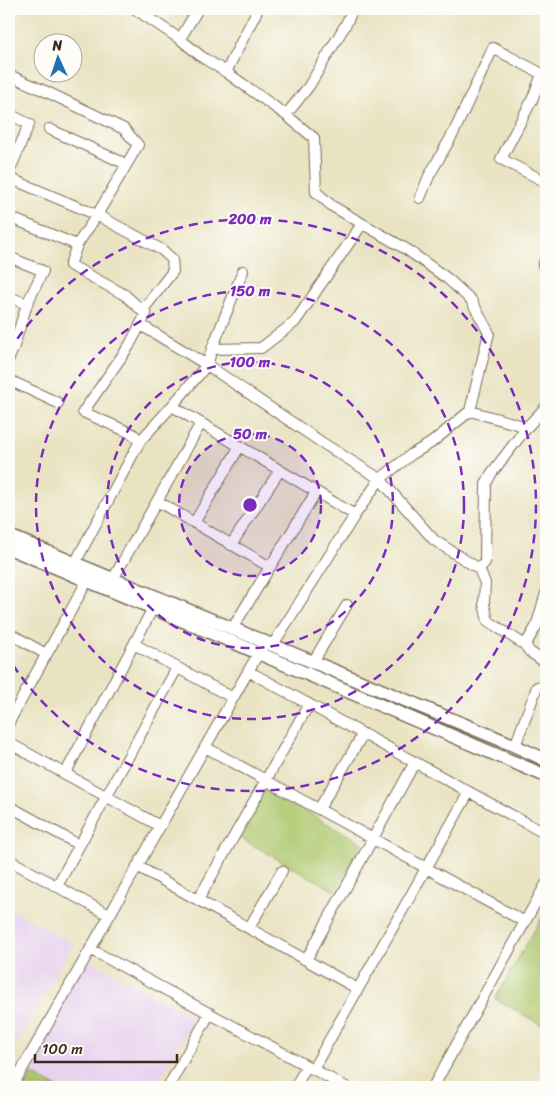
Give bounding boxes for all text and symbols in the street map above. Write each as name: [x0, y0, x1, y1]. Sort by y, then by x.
north arrow: [32, 32, 82, 82]
text: N: [51, 33, 63, 58]
text: 200 m: [227, 206, 272, 232]
text: 150 m: [230, 278, 271, 304]
text: 100 m: [230, 349, 271, 375]
text: 50 m: [233, 421, 268, 447]
centre of rings: [241, 496, 259, 514]
scale bar: [35, 1031, 178, 1063]
text: 100 m: [42, 1036, 83, 1062]

